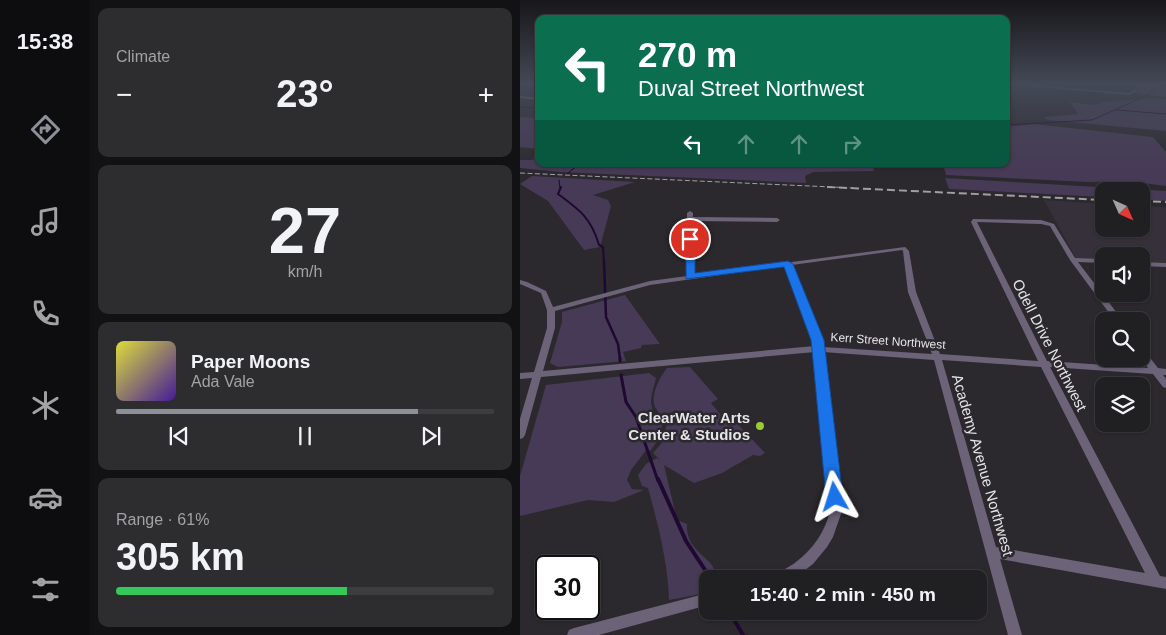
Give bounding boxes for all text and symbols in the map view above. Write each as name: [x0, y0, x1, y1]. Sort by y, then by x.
text: 15:38: [17, 29, 73, 54]
icon: left: [555, 35, 620, 100]
text: 270 m: [638, 35, 737, 74]
text: Climate: [116, 48, 170, 65]
text: 23°: [276, 73, 334, 115]
text: Duval Street Northwest: [638, 76, 864, 101]
text: −: [116, 79, 132, 110]
text: +: [478, 79, 494, 110]
icon: directions: [28, 112, 63, 147]
icon: left: [679, 130, 707, 158]
icon: ahead: [732, 130, 760, 158]
icon: ahead: [785, 130, 813, 158]
icon: right: [838, 130, 866, 158]
north arrow: [1095, 182, 1150, 238]
map controls: [1095, 182, 1150, 432]
text: 27: [269, 194, 341, 267]
icon: music: [28, 204, 63, 239]
pin: [669, 218, 711, 260]
icon: arrive: [676, 225, 704, 253]
button: sound: [1095, 247, 1150, 302]
text: km/h: [288, 263, 322, 280]
street label: Odell Drive Northwest: [1009, 276, 1091, 415]
icon: phone: [28, 296, 63, 331]
button: search: [1095, 312, 1150, 367]
street label: Kerr Street Northwest: [830, 330, 947, 352]
text: Paper Moons: [191, 351, 310, 372]
street label: Academy Avenue Northwest: [949, 372, 1017, 559]
text: Ada Vale: [191, 373, 255, 390]
button: layers: [1095, 377, 1150, 432]
icon: climate: [28, 388, 63, 423]
place label: ClearWater Arts Center & Studios: [628, 409, 750, 443]
marker: ClearWater Arts Center & Studios: [754, 420, 766, 432]
icon: previous: [165, 422, 193, 450]
icon: pause: [291, 422, 319, 450]
icon: next: [417, 422, 445, 450]
position arrow: [808, 470, 860, 522]
icon: car: [28, 480, 63, 515]
text: Range · 61%: [116, 511, 209, 528]
text: 305 km: [116, 536, 245, 578]
speed limit sign: 30: [535, 555, 600, 620]
icon: filters: [28, 572, 63, 607]
text: 15:40 · 2 min · 450 m: [750, 584, 936, 605]

